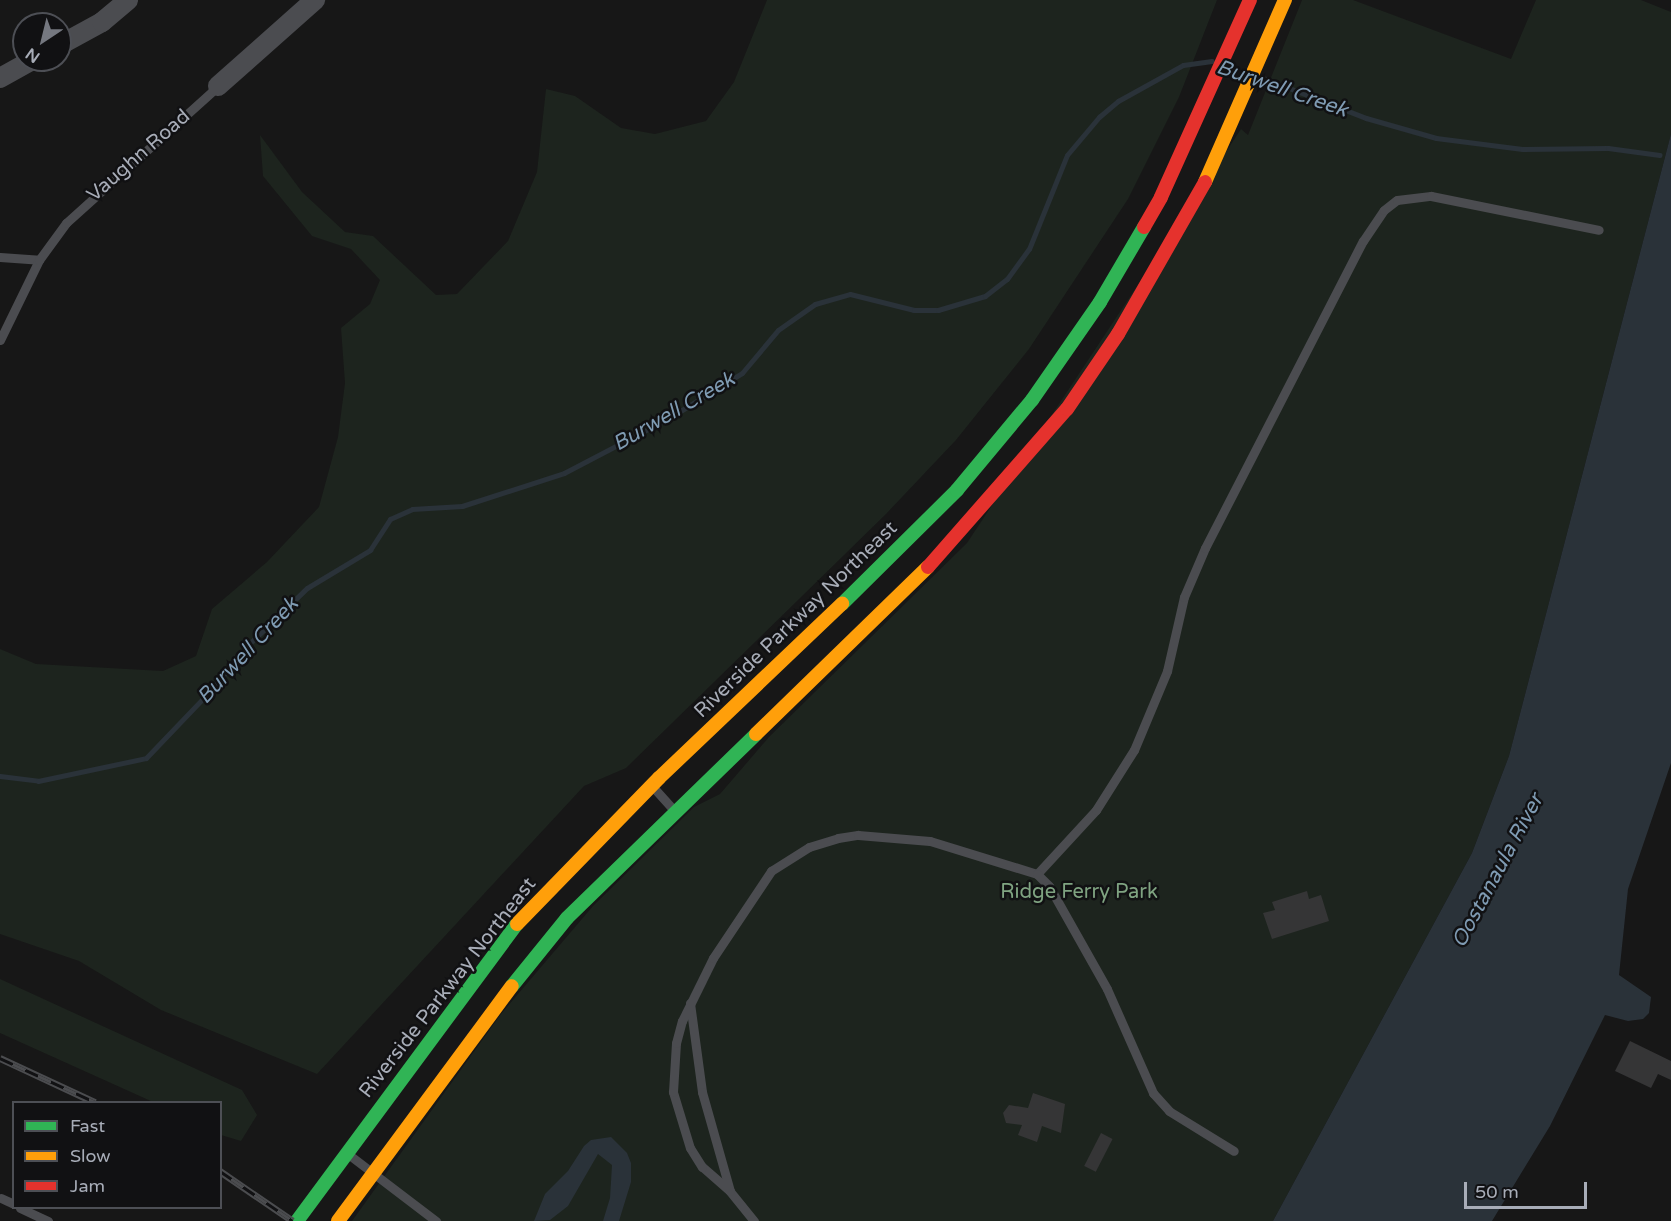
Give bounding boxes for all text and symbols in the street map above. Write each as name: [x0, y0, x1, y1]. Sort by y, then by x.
north arrow: [12, 12, 72, 72]
text: N: [22, 43, 44, 67]
water label: Burwell Creek: [1213, 55, 1351, 123]
street label: Vaughn Road: [83, 105, 195, 207]
water label: Burwell Creek: [608, 367, 740, 457]
street label: Riverside Parkway Northeast: [689, 517, 903, 723]
water label: Burwell Creek: [192, 592, 304, 710]
water label: Oostanaula River: [1447, 790, 1549, 952]
street label: Riverside Parkway Northeast: [355, 873, 541, 1103]
park label: Ridge Ferry Park: [1000, 880, 1158, 904]
legend: [12, 1101, 222, 1209]
text: Fast: [70, 1115, 105, 1137]
text: Slow: [70, 1145, 111, 1167]
scale bar: [1467, 1170, 1590, 1208]
text: Jam: [70, 1175, 105, 1197]
text: 50 m: [1475, 1181, 1519, 1203]

